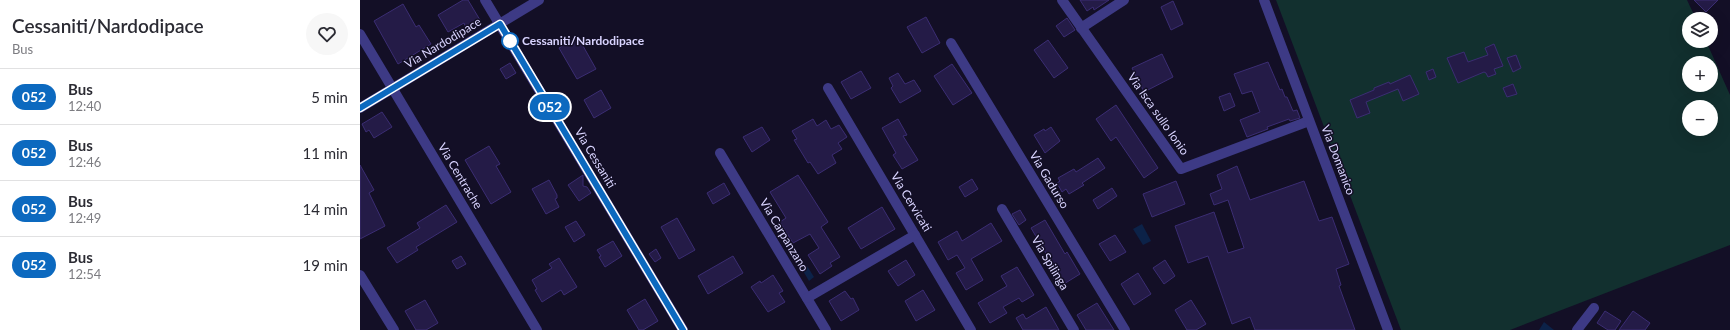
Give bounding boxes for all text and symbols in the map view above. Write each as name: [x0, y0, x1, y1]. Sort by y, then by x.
map controls: [1682, 12, 1718, 136]
button: layers: [1682, 12, 1718, 48]
button: heart: [306, 13, 348, 55]
text: Cessaniti/Nardodipace: [12, 14, 204, 37]
street label: Via Nardodipace: [402, 14, 484, 71]
marker: Cessaniti/Nardodipace: [501, 32, 519, 50]
place label: Cessaniti/Nardodipace: [522, 33, 645, 48]
text: Bus: [12, 41, 33, 57]
button: +: [1682, 56, 1718, 92]
street label: Via Isca sullo Ionio: [1124, 70, 1192, 158]
text: Bus: [68, 80, 93, 98]
text: 052: [22, 88, 46, 105]
text: 5 min: [311, 88, 348, 106]
line badge: 052: [527, 94, 573, 120]
text: 12:40: [68, 98, 101, 114]
text: 052: [538, 98, 562, 115]
button: −: [1682, 100, 1718, 136]
street label: Via Domanico: [1318, 123, 1359, 197]
street label: Via Cessaniti: [572, 125, 619, 191]
text: Bus: [68, 136, 93, 154]
street label: Via Centrache: [435, 140, 486, 211]
text: 052: [22, 144, 46, 161]
text: 11 min: [302, 144, 348, 162]
street label: Via Gadurso: [1026, 148, 1073, 211]
text: 12:46: [68, 154, 101, 170]
street label: Via Cervicati: [888, 169, 935, 234]
text: Bus: [68, 192, 93, 210]
street label: Via Carpanzano: [757, 195, 812, 274]
text: 052: [22, 200, 46, 217]
text: 14 min: [302, 200, 348, 218]
text: 12:49: [68, 210, 101, 226]
street label: Via Spilinga: [1028, 233, 1072, 293]
text: Bus: [68, 248, 93, 266]
text: 052: [22, 256, 46, 273]
text: 19 min: [302, 256, 348, 274]
text: 12:54: [68, 266, 101, 282]

